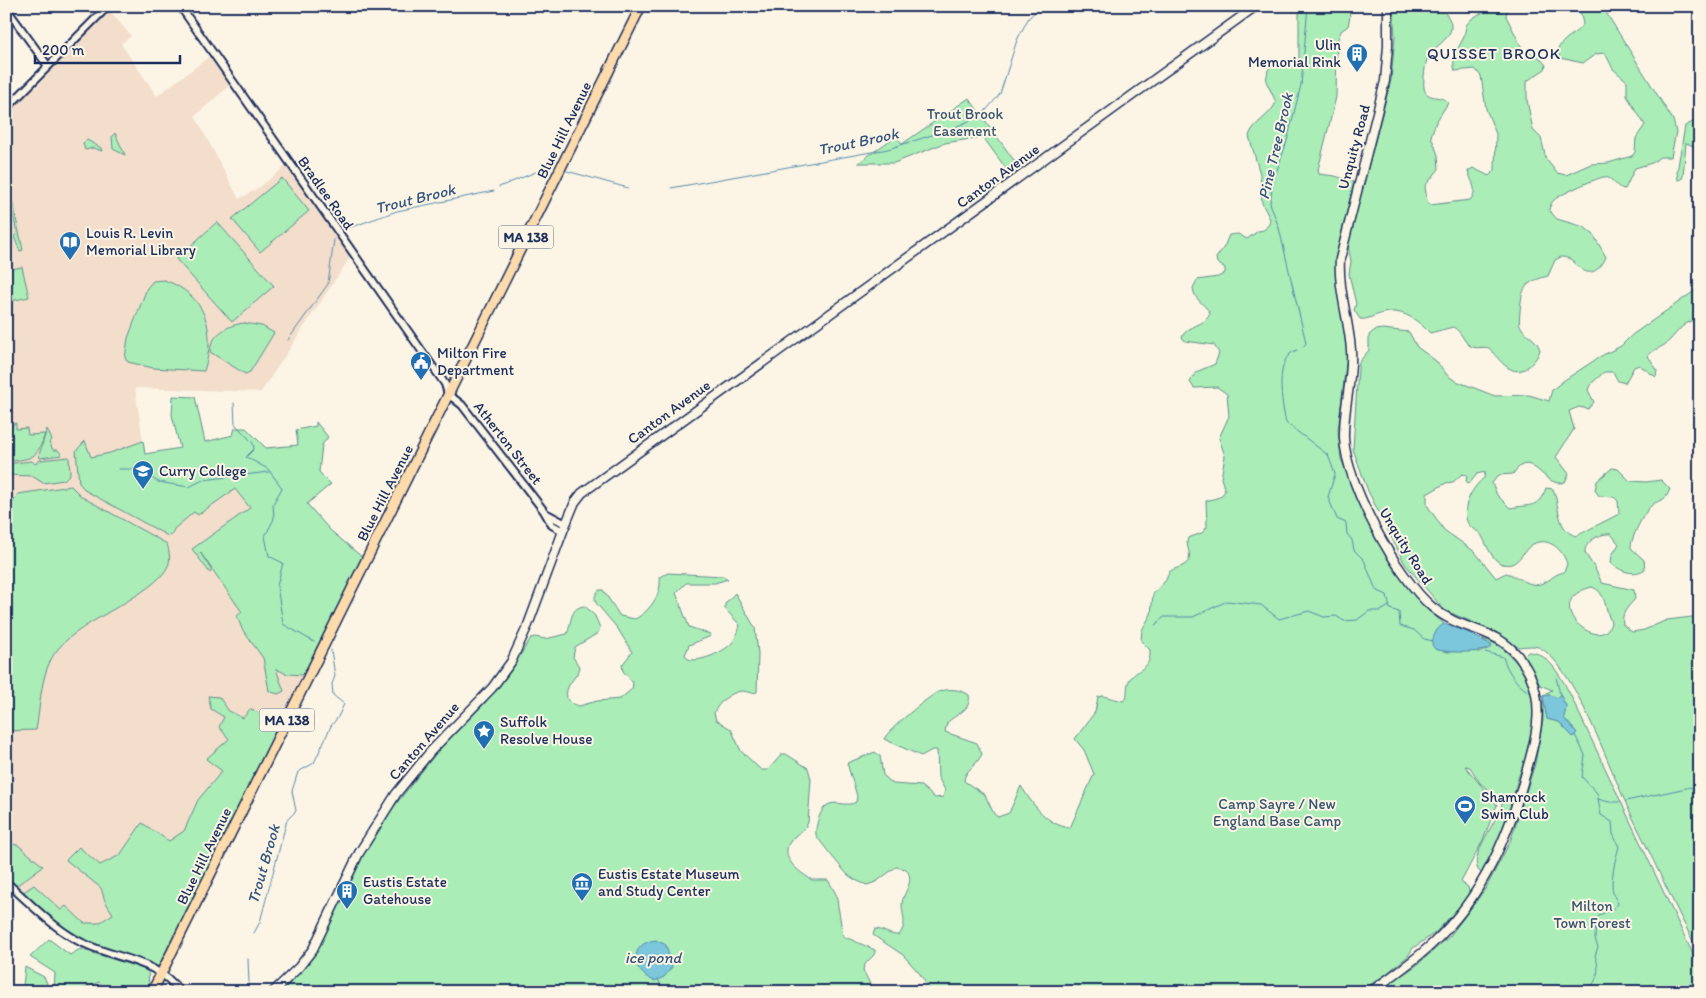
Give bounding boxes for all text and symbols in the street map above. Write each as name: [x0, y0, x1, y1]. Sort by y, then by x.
scale bar: [35, 32, 180, 64]
place label: Ulin Memorial Rink: [1248, 36, 1341, 71]
text: 200 m: [42, 41, 85, 59]
building icon: Ulin Memorial Rink: [1345, 42, 1369, 73]
district label: QUISSET BROOK: [1427, 44, 1561, 63]
street label: Blue Hill Avenue: [533, 79, 595, 181]
water label: Pine Tree Brook: [1254, 90, 1297, 201]
street label: Unquity Road: [1334, 103, 1374, 191]
park label: Trout Brook Easement: [927, 105, 1004, 140]
water label: Trout Brook: [816, 124, 901, 159]
street label: Canton Avenue: [953, 140, 1043, 212]
street label: Bradlee Road: [294, 153, 358, 234]
water label: Trout Brook: [373, 179, 458, 218]
place label: Louis R. Levin Memorial Library: [86, 224, 196, 259]
road number: MA 138: [498, 226, 554, 248]
library icon: Louis R. Levin Memorial Library: [58, 230, 82, 261]
place label: Milton Fire Department: [437, 344, 515, 379]
public building icon: Milton Fire Department: [409, 350, 433, 381]
street label: Canton Avenue: [624, 376, 714, 448]
street label: Atherton Street: [470, 398, 546, 489]
street label: Blue Hill Avenue: [353, 442, 417, 544]
school or university icon: Curry College: [131, 459, 155, 490]
place label: Curry College: [159, 462, 247, 480]
street label: Unquity Road: [1375, 504, 1437, 588]
street label: Canton Avenue: [385, 698, 463, 784]
road number: MA 138: [260, 708, 314, 732]
place label: Suffolk Resolve House: [500, 713, 592, 748]
place icon: Suffolk Resolve House: [472, 719, 496, 750]
place label: Shamrock Swim Club: [1481, 788, 1549, 823]
sports icon: Shamrock Swim Club: [1453, 794, 1477, 825]
park label: Camp Sayre / New England Base Camp: [1213, 795, 1341, 830]
street label: Blue Hill Avenue: [173, 805, 235, 907]
water label: Trout Brook: [243, 822, 284, 906]
place label: Eustis Estate Museum and Study Center: [598, 865, 740, 900]
museum icon: Eustis Estate Museum and Study Center: [570, 871, 594, 902]
place label: Eustis Estate Gatehouse: [363, 873, 447, 908]
building icon: Eustis Estate Gatehouse: [335, 879, 359, 910]
park label: Milton Town Forest: [1553, 897, 1631, 932]
water label: ice pond: [625, 948, 683, 967]

